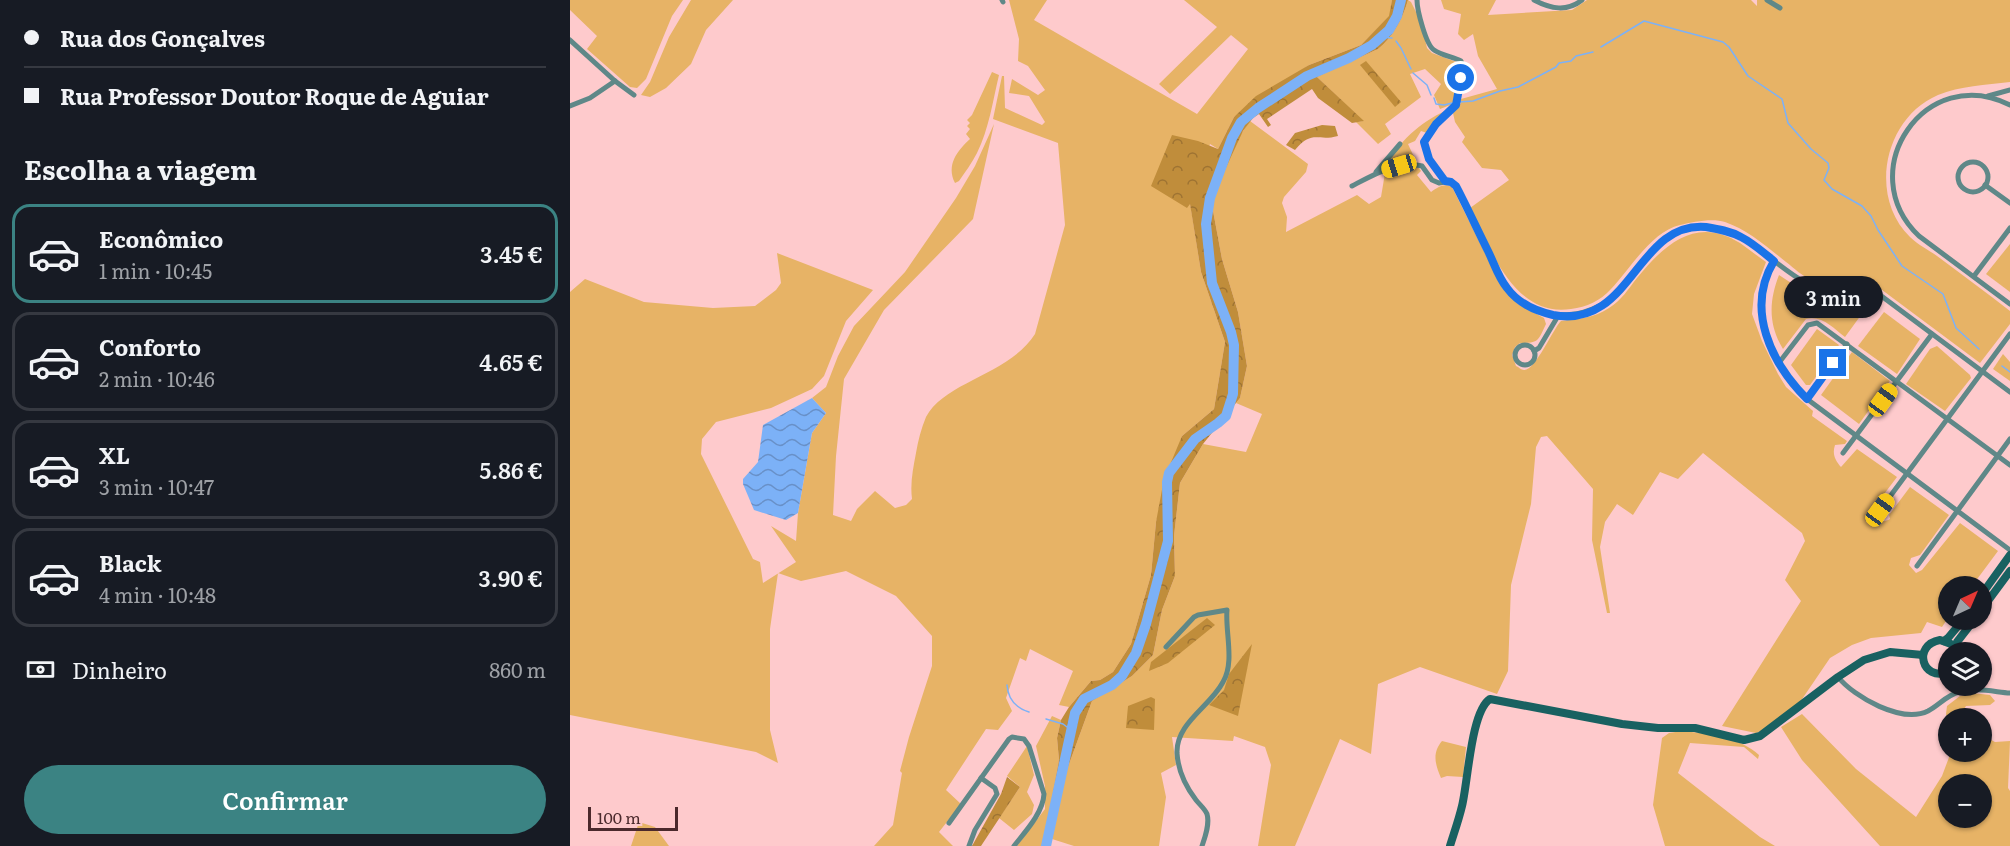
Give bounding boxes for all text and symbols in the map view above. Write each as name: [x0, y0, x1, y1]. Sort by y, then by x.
text: Rua dos Gonçalves: [60, 21, 265, 54]
route start: [1447, 64, 1474, 91]
text: Rua Professor Doutor Roque de Aguiar: [60, 79, 489, 112]
text: Escolha a viagem: [24, 148, 257, 188]
car: [1379, 152, 1419, 180]
text: Econômico: [99, 222, 223, 255]
icon: car: [27, 227, 81, 281]
text: 3.45 €: [480, 237, 543, 270]
text: 1 min · 10:45: [99, 255, 212, 285]
callout: 3 min: [1784, 276, 1882, 318]
text: 3 min: [1806, 282, 1861, 312]
text: Conforto: [99, 330, 201, 363]
icon: car: [27, 335, 81, 389]
text: 4.65 €: [479, 345, 543, 378]
route end: [1819, 349, 1846, 376]
text: 2 min · 10:46: [99, 363, 215, 393]
car: [1865, 380, 1901, 420]
text: XL: [99, 438, 130, 471]
icon: car: [27, 443, 81, 497]
text: 5.86 €: [479, 453, 543, 486]
text: 3 min · 10:47: [99, 471, 214, 501]
car: [1862, 490, 1898, 530]
text: Black: [99, 546, 161, 579]
icon: car: [27, 551, 81, 605]
text: 3.90 €: [479, 561, 543, 594]
north arrow: [1938, 576, 1992, 630]
map controls: [1938, 576, 1992, 828]
text: 4 min · 10:48: [99, 579, 216, 609]
button: layers: [1938, 642, 1992, 696]
icon: cash: [24, 653, 57, 686]
text: Dinheiro: [72, 653, 167, 686]
text: 860 m: [489, 654, 546, 684]
button: +: [1938, 708, 1992, 762]
button: Confirmar: [24, 765, 546, 834]
button: −: [1938, 774, 1992, 828]
scale bar: [588, 804, 678, 832]
text: 100 m: [597, 805, 641, 829]

